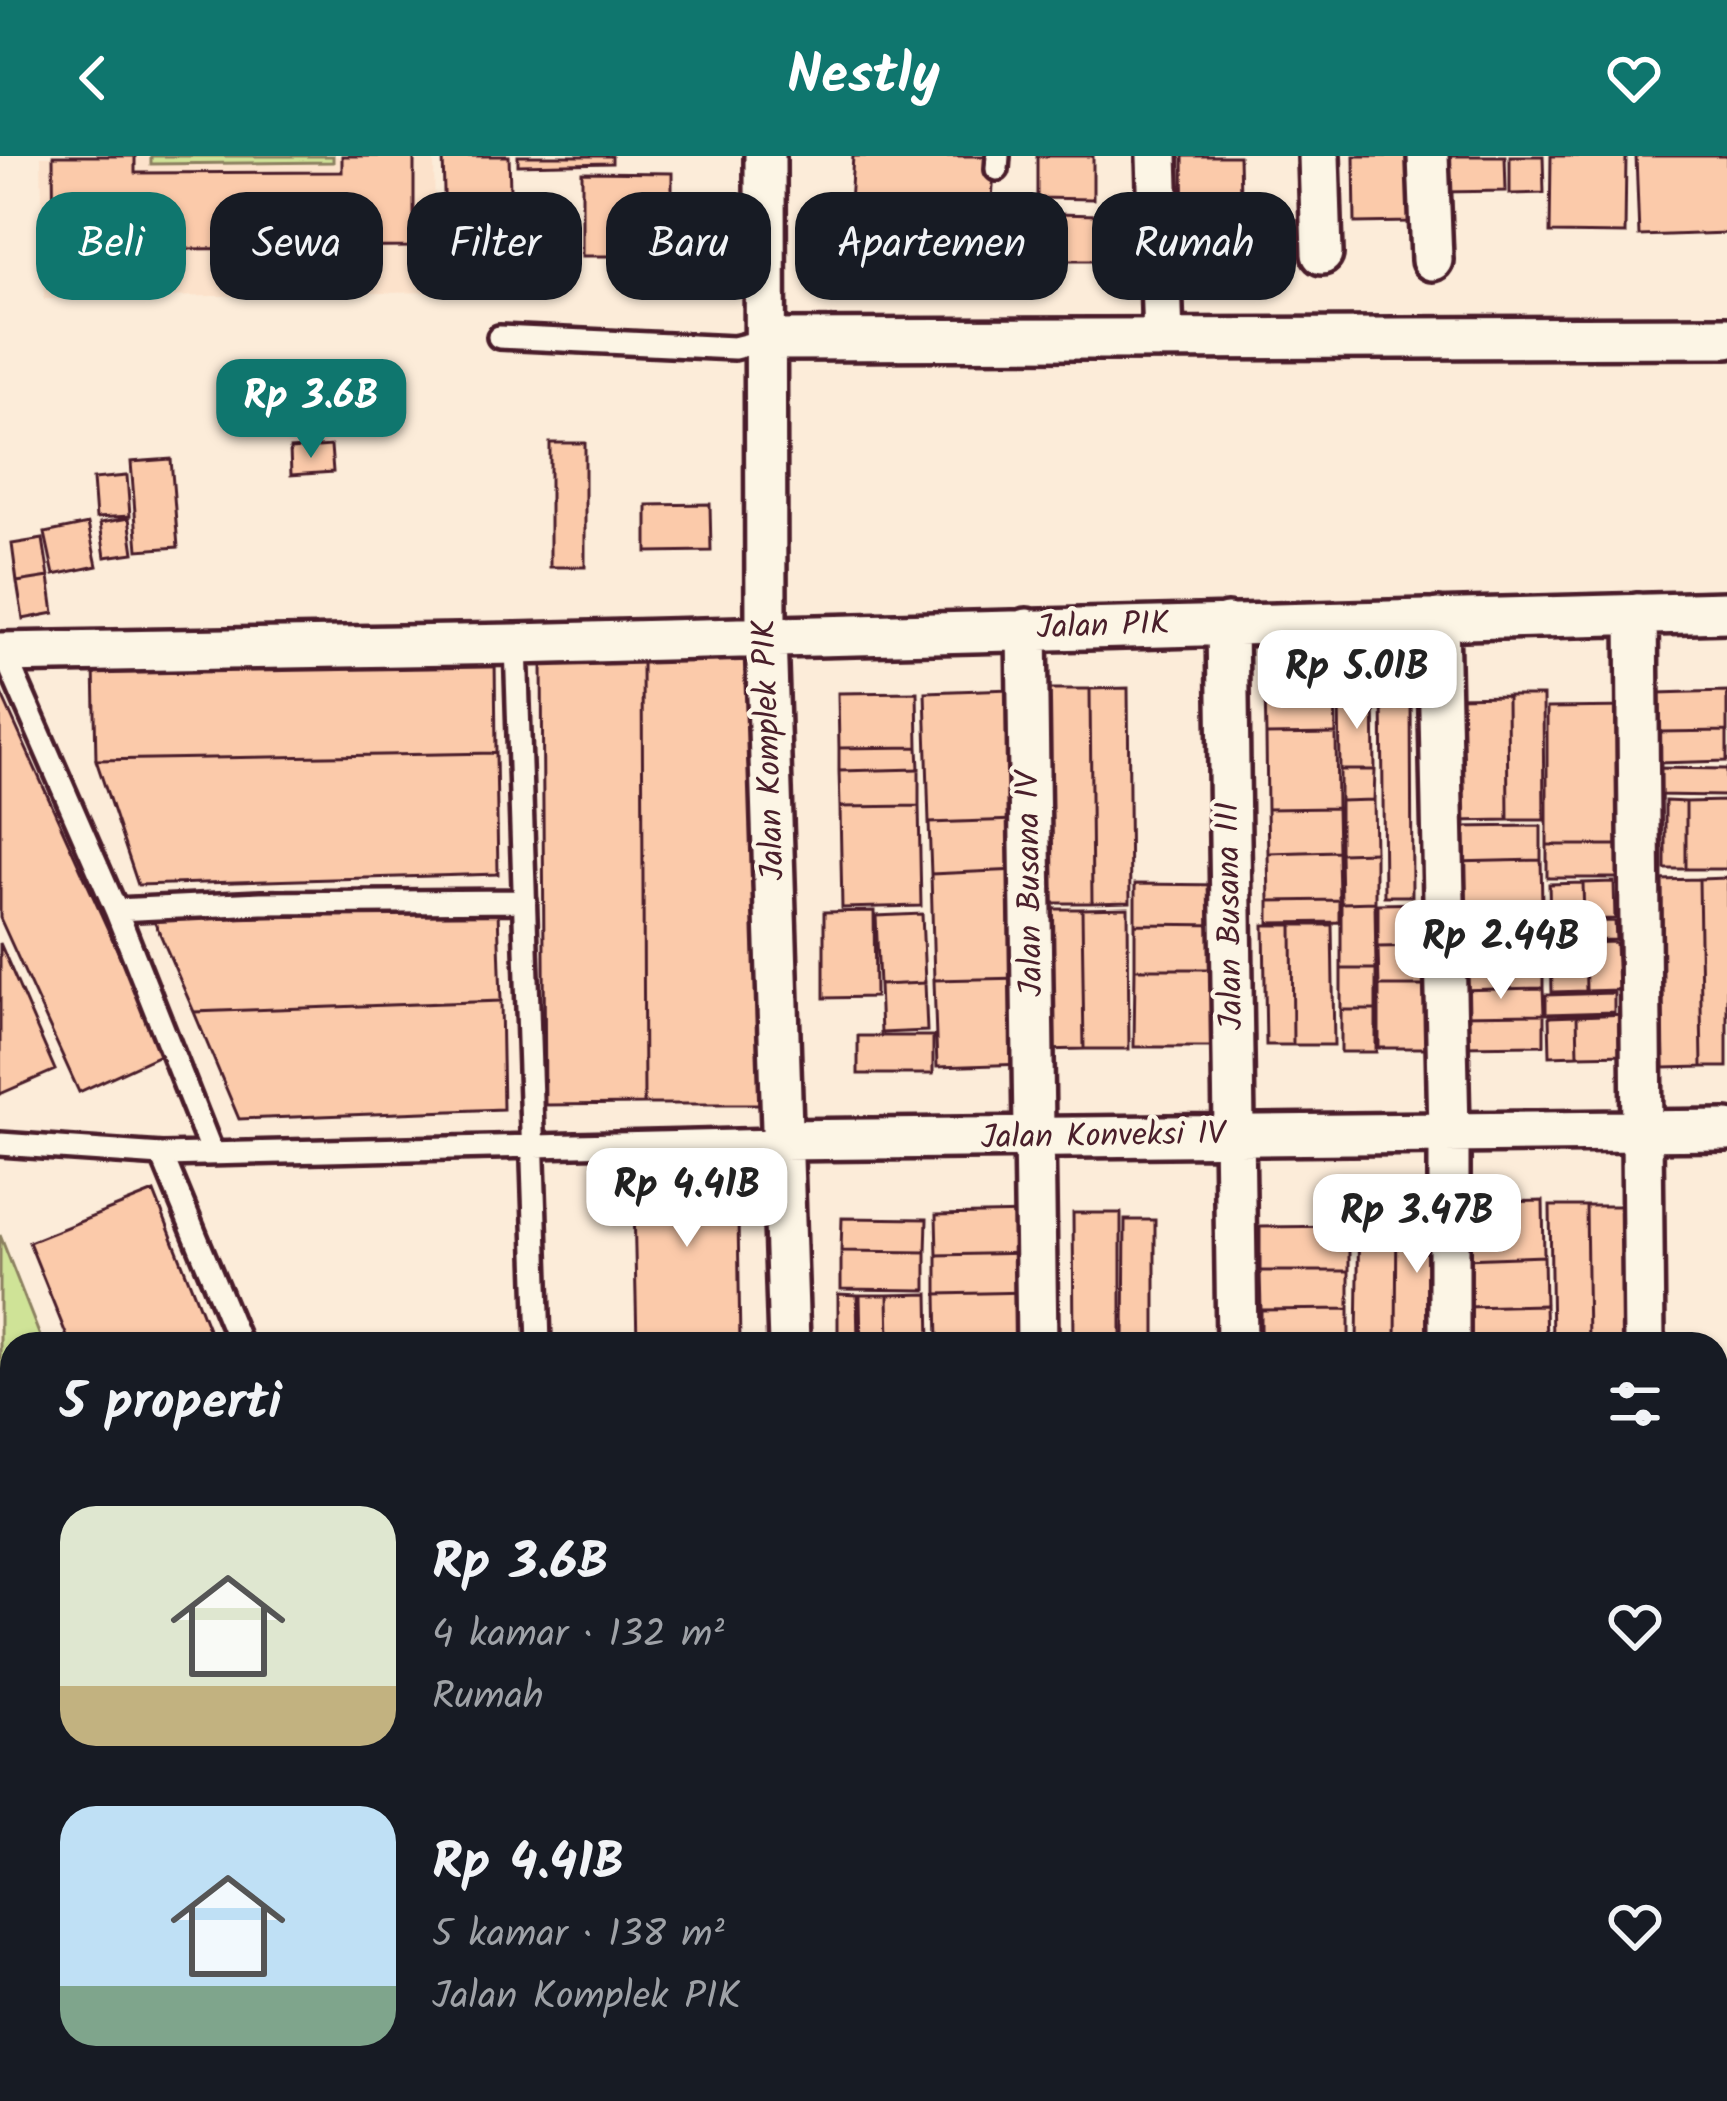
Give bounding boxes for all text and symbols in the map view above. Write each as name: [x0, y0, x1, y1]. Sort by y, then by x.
text: Nestly: [787, 35, 940, 121]
icon: back: [60, 45, 126, 111]
icon: heart: [1601, 45, 1667, 111]
chip: Beli: [36, 192, 186, 300]
chip: Sewa: [210, 192, 383, 300]
chip: Filter: [407, 192, 582, 300]
chip: Baru: [606, 192, 771, 300]
chip: Apartemen: [795, 192, 1068, 300]
chip: Rumah: [1092, 192, 1296, 300]
pin: Rp 3.6B: [200, 359, 422, 461]
text: Rp 3.6B: [243, 367, 379, 429]
street label: Jalan PIK: [1036, 598, 1171, 656]
street label: Jalan Komplek PIK: [739, 618, 801, 881]
pin: Rp 5.01B: [1233, 630, 1481, 732]
text: Rp 5.01B: [1285, 638, 1429, 700]
street label: Jalan Busana IV: [1002, 768, 1059, 997]
street label: Jalan Busana III: [1203, 801, 1259, 1031]
pin: Rp 2.44B: [1377, 900, 1625, 1002]
text: Rp 2.44B: [1422, 908, 1580, 970]
street label: Jalan Konveksi IV: [980, 1108, 1228, 1166]
pin: Rp 4.41B: [563, 1148, 811, 1250]
text: Rp 4.41B: [613, 1156, 761, 1218]
pin: Rp 3.47B: [1293, 1174, 1541, 1276]
text: Rp 3.47B: [1340, 1182, 1494, 1244]
text: 5 properti: [60, 1364, 282, 1445]
icon: filters: [1602, 1371, 1668, 1437]
text: Rp 3.6B: [432, 1524, 609, 1605]
icon: home: [156, 1554, 300, 1698]
icon: heart: [1602, 1593, 1668, 1659]
text: 4 kamar · 132 m²: [432, 1605, 724, 1667]
text: Rumah: [432, 1667, 544, 1729]
text: Rp 4.41B: [432, 1824, 625, 1905]
icon: home: [156, 1854, 300, 1998]
icon: heart: [1602, 1893, 1668, 1959]
text: 5 kamar · 138 m²: [432, 1905, 725, 1967]
text: Jalan Komplek PIK: [432, 1967, 741, 2029]

